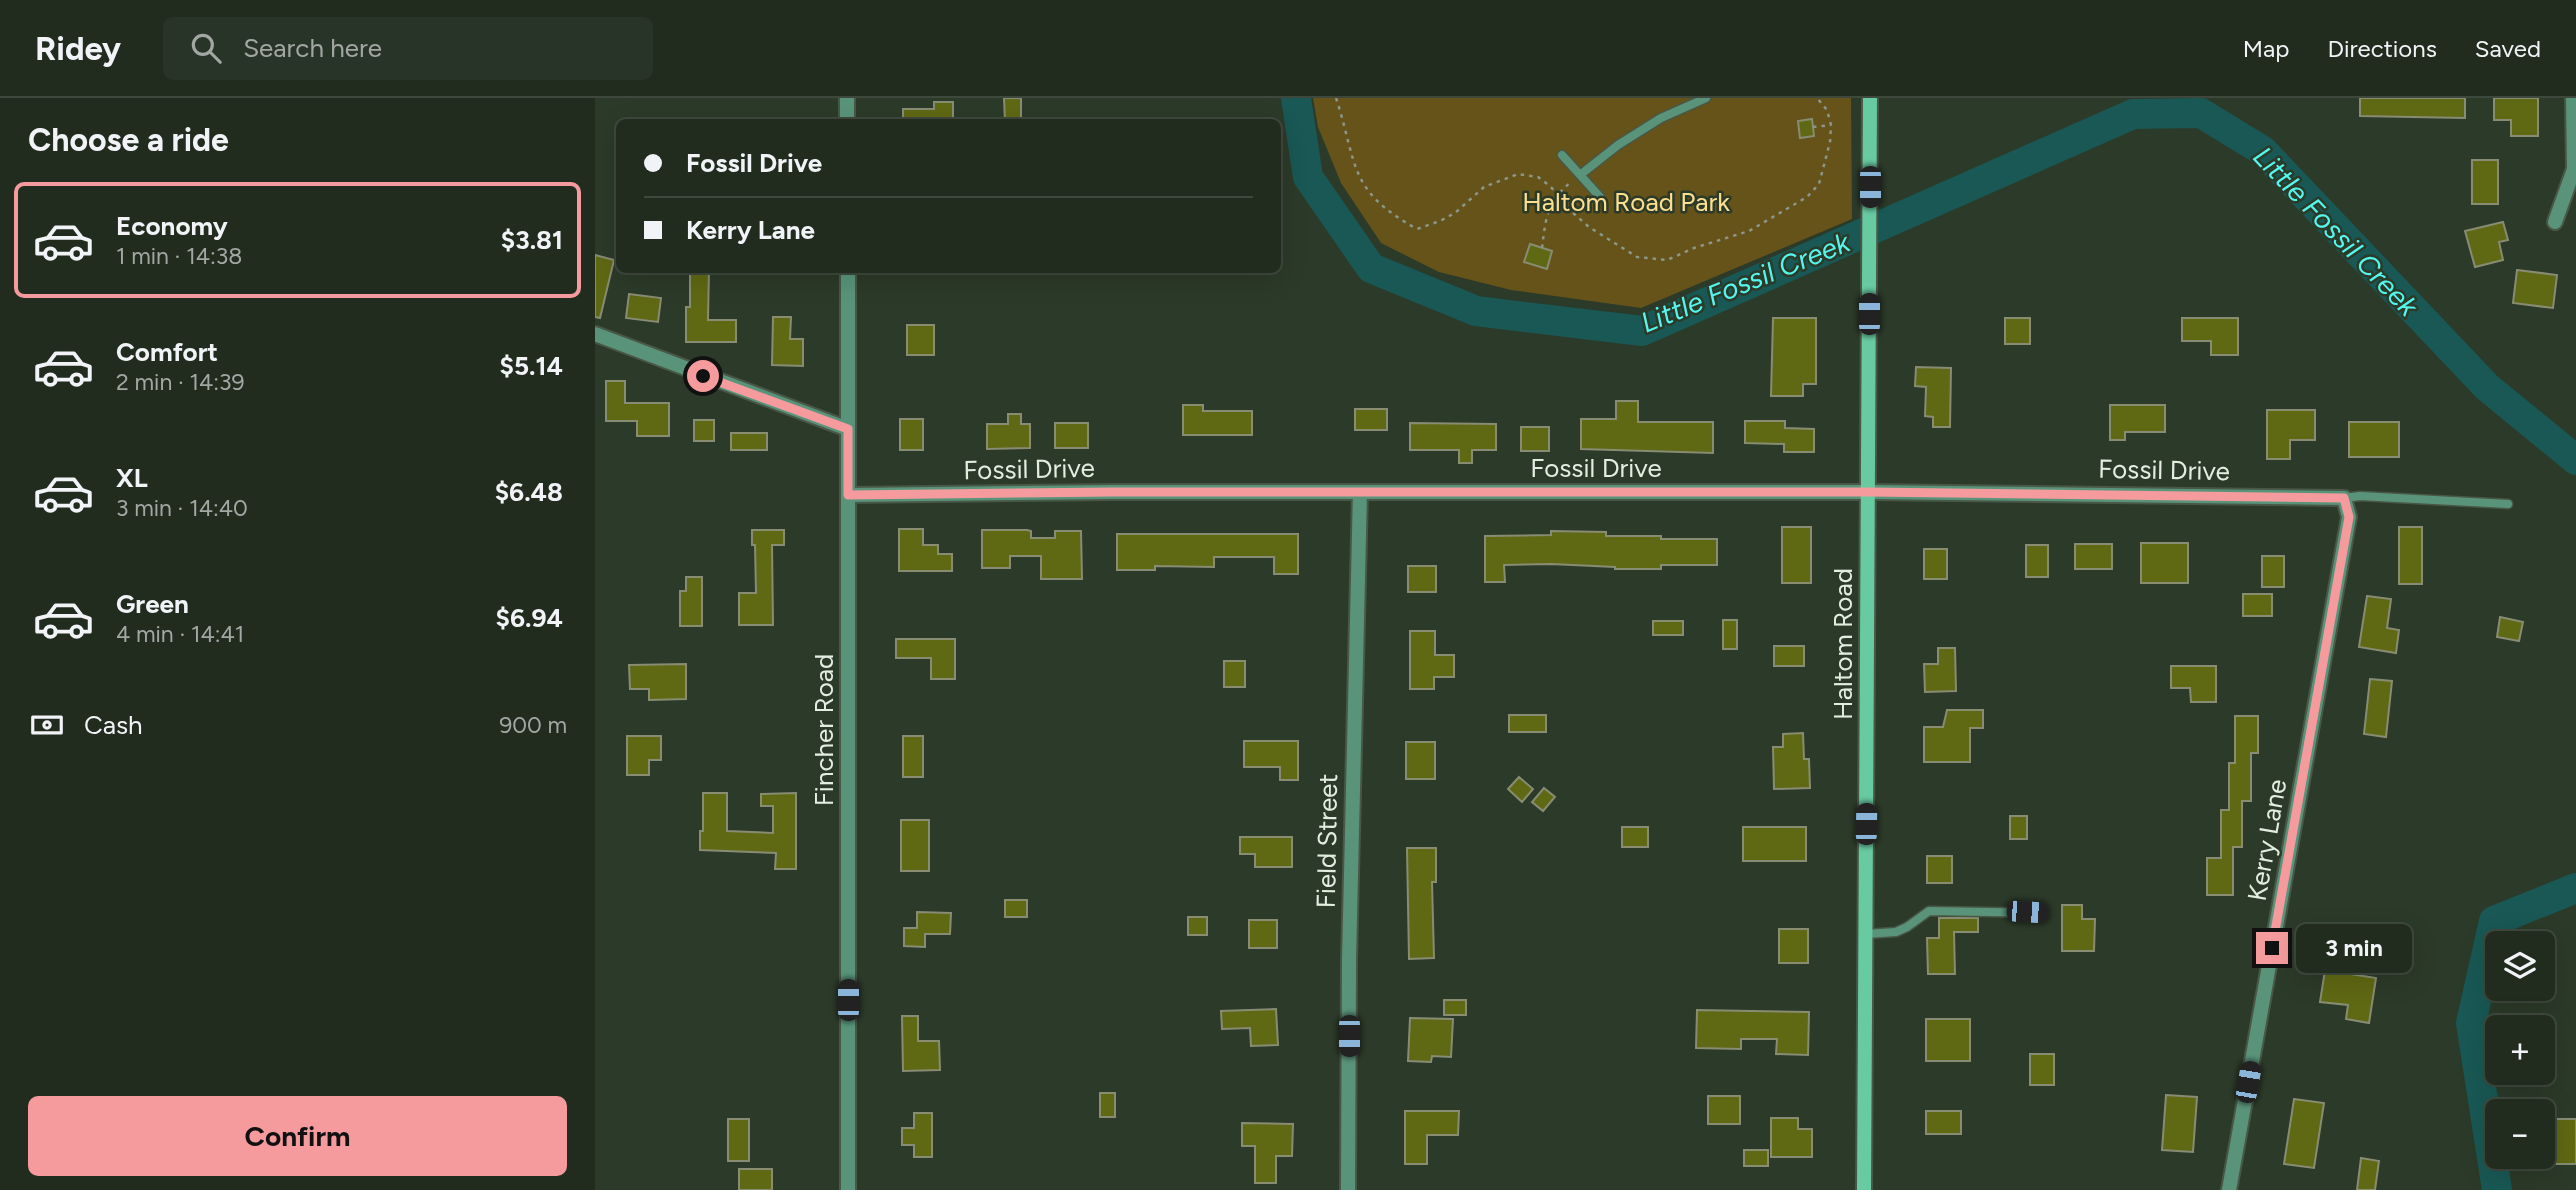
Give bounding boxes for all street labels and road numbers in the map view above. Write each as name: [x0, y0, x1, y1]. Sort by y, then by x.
street label: Fossil Drive: [963, 452, 1095, 486]
street label: Fossil Drive: [1530, 452, 1662, 484]
street label: Fossil Drive: [2098, 453, 2230, 487]
street label: Haltom Road: [1827, 568, 1859, 720]
street label: Fincher Road: [808, 654, 840, 806]
street label: Field Street: [1310, 773, 1344, 909]
street label: Kerry Lane: [2241, 777, 2293, 903]

